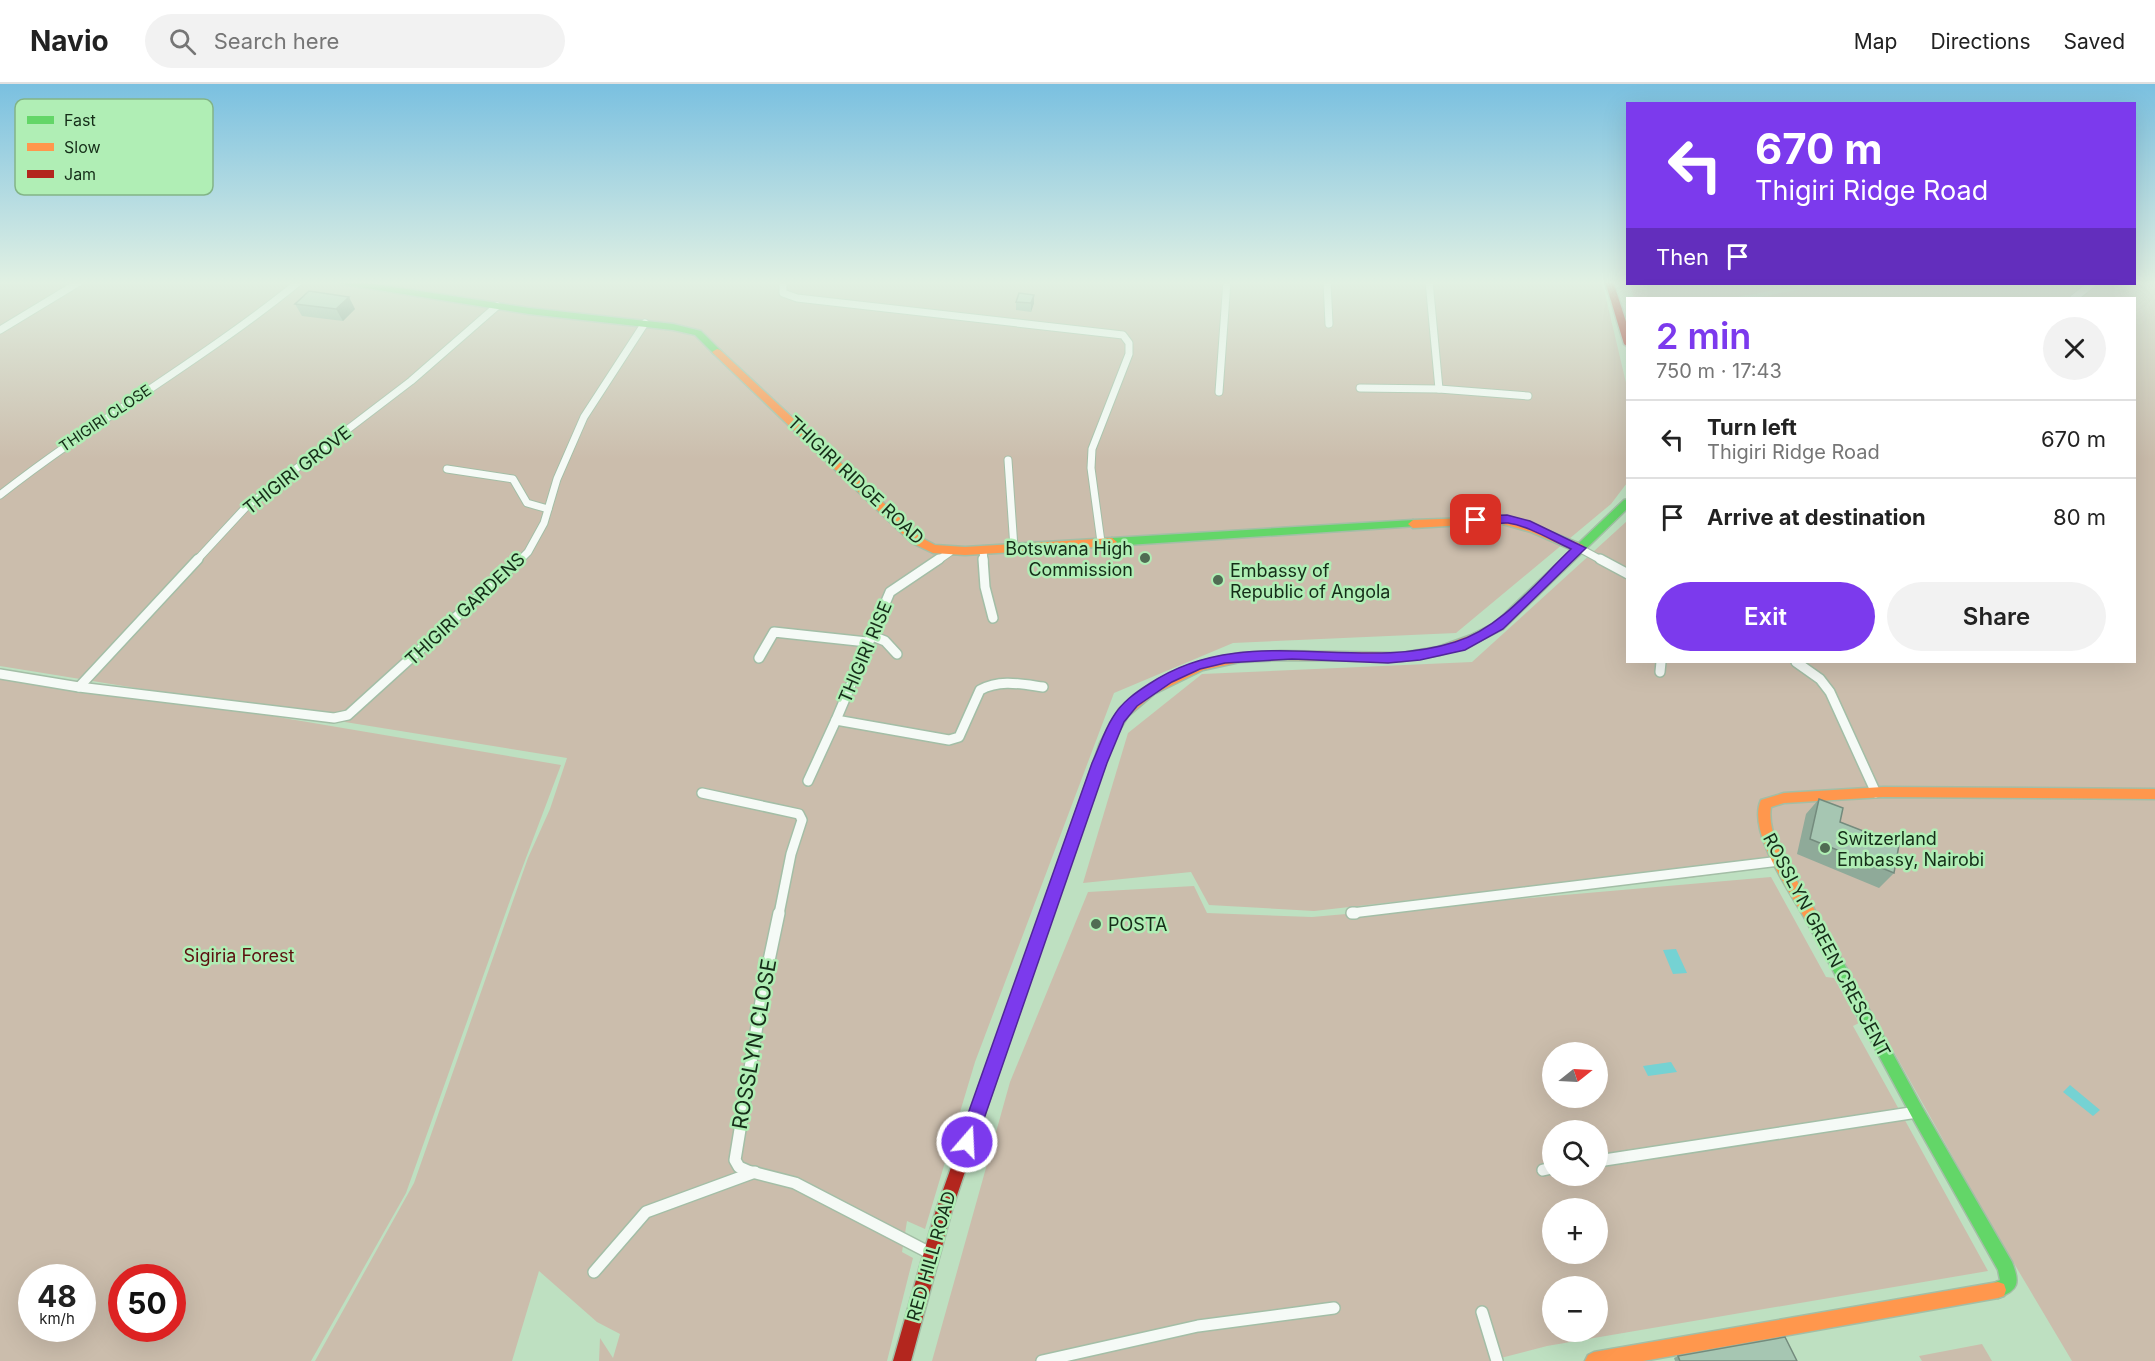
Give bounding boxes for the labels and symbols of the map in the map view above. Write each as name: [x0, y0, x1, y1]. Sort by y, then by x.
legend: [15, 99, 213, 195]
text: Fast: [64, 110, 96, 130]
text: Slow: [64, 137, 101, 157]
text: Jam: [64, 164, 96, 184]
street label: THIGIRI CLOSE: [55, 380, 155, 456]
street label: THIGIRI RIDGE ROAD: [784, 411, 928, 549]
street label: THIGIRI GROVE: [239, 421, 355, 519]
pin: [1450, 494, 1501, 545]
place label: Botswana High Commission: [1005, 538, 1133, 580]
street label: THIGIRI GARDENS: [401, 548, 529, 670]
marker: Botswana High Commission: [1138, 551, 1152, 565]
place label: Embassy of Republic of Angola: [1230, 560, 1390, 602]
marker: Embassy of Republic of Angola: [1211, 573, 1225, 587]
street label: THIGIRI RISE: [834, 598, 896, 706]
place label: Switzerland Embassy, Nairobi: [1837, 828, 1984, 870]
street label: ROSSLYN GREEN CRESCENT: [1759, 830, 1895, 1060]
marker: Switzerland Embassy, Nairobi: [1818, 841, 1832, 855]
place label: POSTA: [1108, 914, 1167, 935]
marker: POSTA: [1089, 917, 1103, 931]
park label: Sigiria Forest: [184, 945, 295, 966]
street label: ROSSLYN CLOSE: [727, 957, 781, 1131]
north arrow: [1542, 1042, 1608, 1108]
position arrow: [935, 1110, 999, 1174]
street label: RED HILL ROAD: [902, 1189, 960, 1323]
speed limit sign: 50: [108, 1264, 186, 1342]

